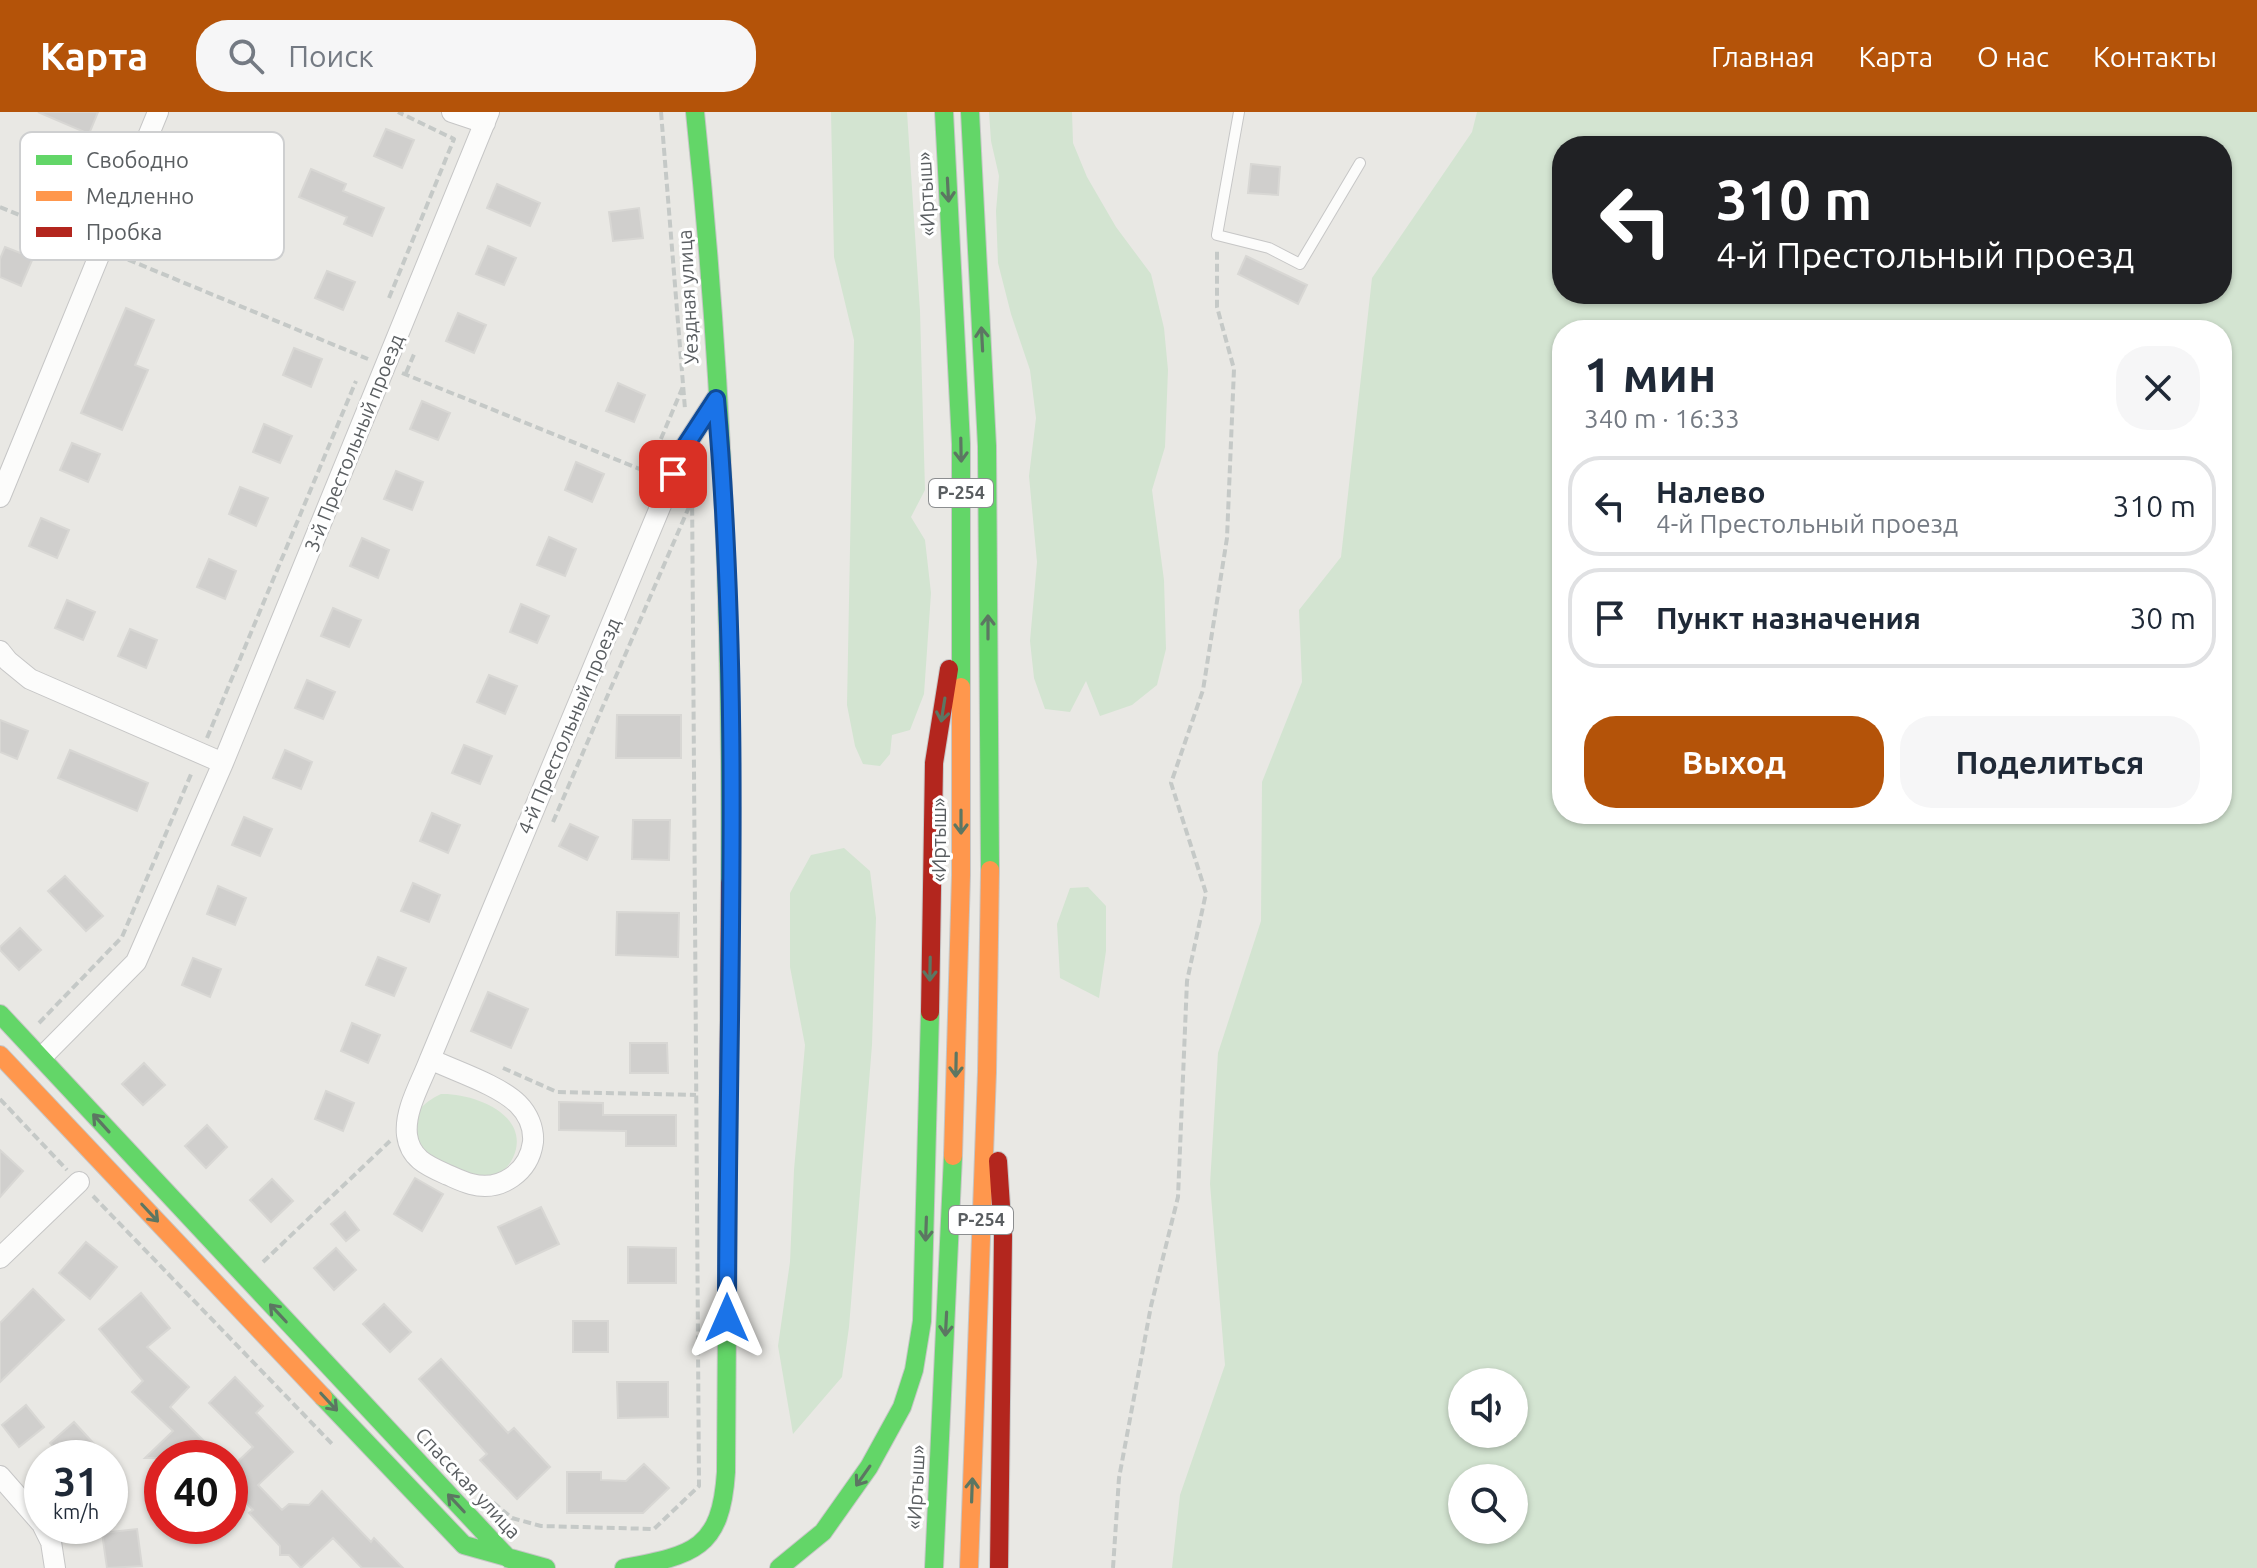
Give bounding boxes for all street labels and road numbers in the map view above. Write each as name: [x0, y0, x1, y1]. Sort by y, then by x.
street label: «Иртыш»: [912, 151, 939, 237]
street label: Уездная улица: [672, 229, 703, 365]
street label: 3-й Престольный проезд: [299, 330, 408, 555]
road number: Р-254: [929, 479, 993, 507]
street label: 4-й Престольный проезд: [513, 614, 625, 837]
street label: «Иртыш»: [927, 798, 950, 882]
road number: Р-254: [949, 1206, 1013, 1234]
street label: Спасская улица: [411, 1422, 526, 1543]
street label: «Иртыш»: [902, 1444, 929, 1530]

